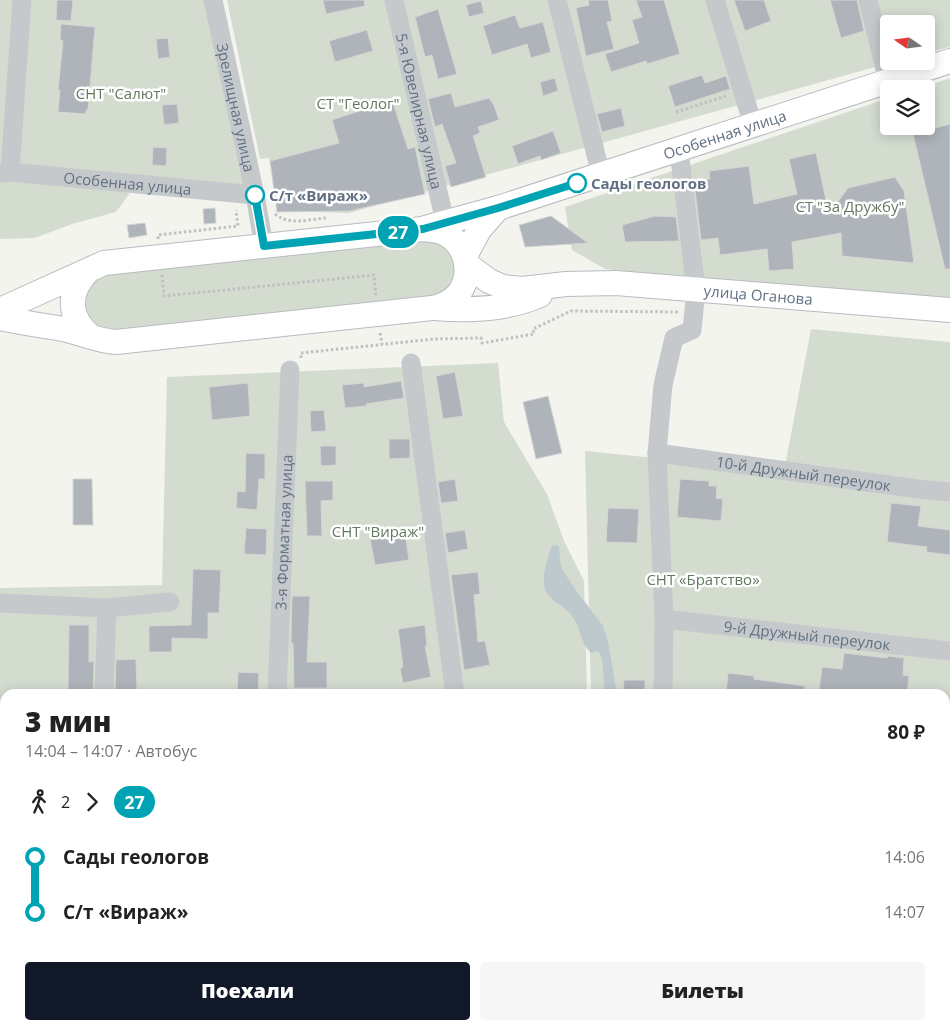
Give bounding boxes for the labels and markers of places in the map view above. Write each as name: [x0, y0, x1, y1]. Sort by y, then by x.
marker: Сады геологов: [567, 173, 587, 193]
place label: Сады геологов: [591, 173, 706, 193]
marker: С/т «Вираж»: [245, 185, 265, 205]
place label: С/т «Вираж»: [269, 185, 368, 205]

